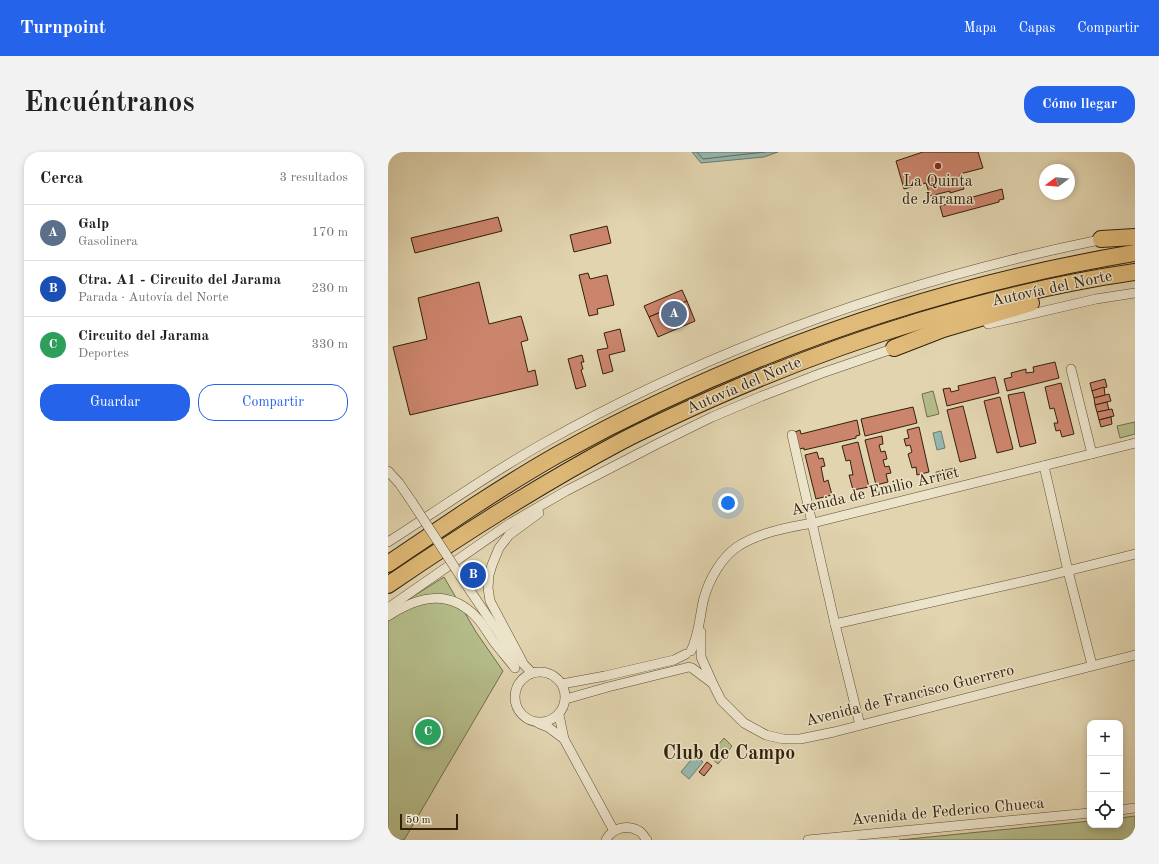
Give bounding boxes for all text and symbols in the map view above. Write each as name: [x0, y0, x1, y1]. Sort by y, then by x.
text: Turnpoint: [20, 19, 106, 38]
text: Mapa: [964, 21, 997, 35]
text: Capas: [1019, 21, 1055, 35]
text: Compartir: [1077, 21, 1139, 35]
button: Cómo llegar: [1024, 86, 1135, 123]
text: Encuéntranos: [24, 90, 194, 118]
marker: La Quinta de Jarama: [933, 161, 943, 171]
north arrow: [1039, 164, 1075, 200]
text: Cerca: [40, 170, 83, 187]
text: 3 resultados: [280, 171, 348, 184]
place label: La Quinta de Jarama: [902, 174, 974, 208]
text: Galp: [78, 217, 109, 232]
text: A: [48, 226, 58, 239]
text: 170 m: [311, 226, 348, 239]
text: Gasolinera: [78, 235, 138, 248]
street label: Autovía del Norte: [990, 268, 1114, 310]
text: Ctra. A1 - Circuito del Jarama: [78, 273, 281, 288]
text: B: [48, 282, 58, 295]
text: 230 m: [311, 282, 348, 295]
text: Parada · Autovía del Norte: [78, 291, 229, 304]
pin: A: [661, 299, 687, 329]
text: Circuito del Jarama: [78, 329, 209, 344]
text: C: [49, 338, 57, 351]
text: 330 m: [311, 338, 348, 351]
text: Deportes: [78, 347, 129, 360]
street label: Autovía del Norte: [684, 355, 804, 417]
button: Guardar: [40, 384, 190, 421]
button: Compartir: [198, 384, 348, 421]
street label: Avenida de Emilio Arriet: [789, 465, 961, 519]
your location: [718, 493, 738, 513]
pin: B: [460, 560, 486, 590]
street label: Avenida de Francisco Guerrero: [804, 662, 1016, 730]
pin: C: [415, 717, 441, 747]
map controls: [1087, 720, 1123, 828]
button: +: [1087, 720, 1123, 756]
district label: Club de Campo: [663, 744, 795, 764]
button: −: [1087, 756, 1123, 792]
button: locate: [1087, 792, 1123, 828]
street label: Avenida de Federico Chueca: [851, 796, 1045, 828]
scale bar: [400, 812, 458, 831]
text: 50 m: [406, 815, 431, 826]

